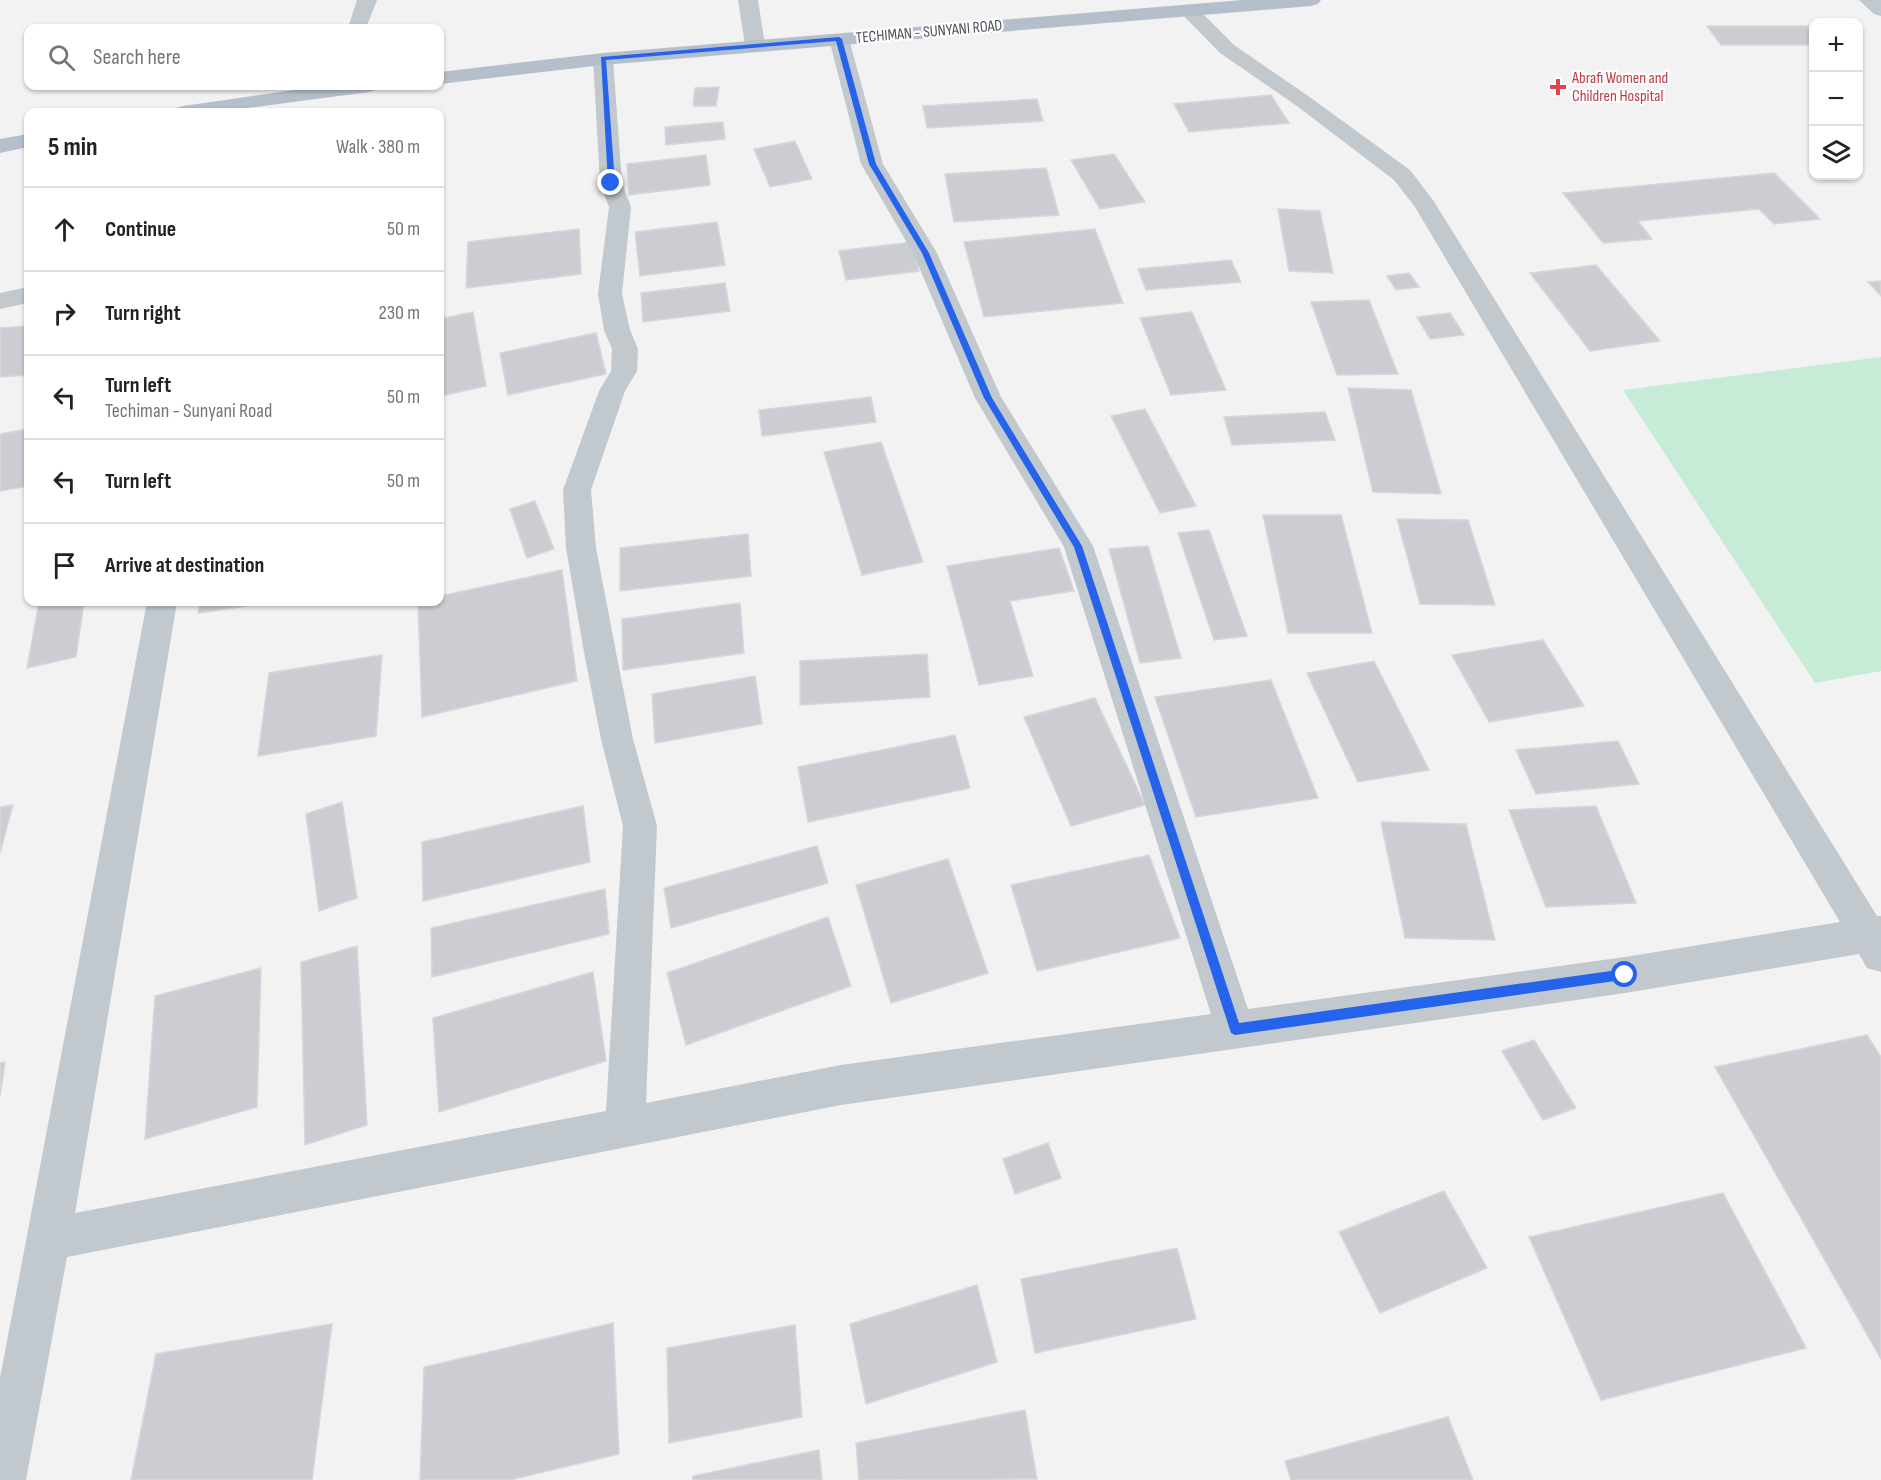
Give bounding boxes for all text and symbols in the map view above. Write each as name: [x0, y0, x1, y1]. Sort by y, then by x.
street label: TECHIMAN - SUNYANI ROAD: [855, 16, 1003, 48]
map controls: [1809, 18, 1863, 180]
button: +: [1809, 18, 1863, 72]
search box: [24, 24, 444, 90]
icon: search: [45, 41, 78, 74]
text: Search here: [93, 44, 180, 71]
place label: Abrafi Women and Children Hospital: [1571, 69, 1668, 106]
button: −: [1809, 72, 1863, 126]
marker: Abrafi Women and Children Hospital: [1549, 78, 1567, 96]
button: layers: [1809, 126, 1863, 180]
text: 5 min: [48, 132, 98, 163]
text: Walk · 380 m: [336, 135, 420, 159]
route end: [597, 169, 623, 195]
icon: ahead: [48, 213, 81, 246]
text: Continue: [105, 216, 176, 243]
text: 50 m: [387, 217, 420, 241]
icon: right: [48, 297, 81, 330]
text: Turn right: [105, 300, 181, 327]
text: 230 m: [378, 301, 420, 325]
text: Turn left: [105, 372, 171, 399]
icon: left: [48, 381, 81, 414]
text: 50 m: [387, 385, 420, 409]
text: Techiman - Sunyani Road: [105, 399, 272, 423]
icon: left: [48, 465, 81, 498]
text: Turn left: [105, 468, 171, 495]
text: 50 m: [387, 469, 420, 493]
icon: arrive: [48, 549, 81, 582]
text: Arrive at destination: [105, 552, 264, 579]
route start: [1611, 961, 1637, 987]

